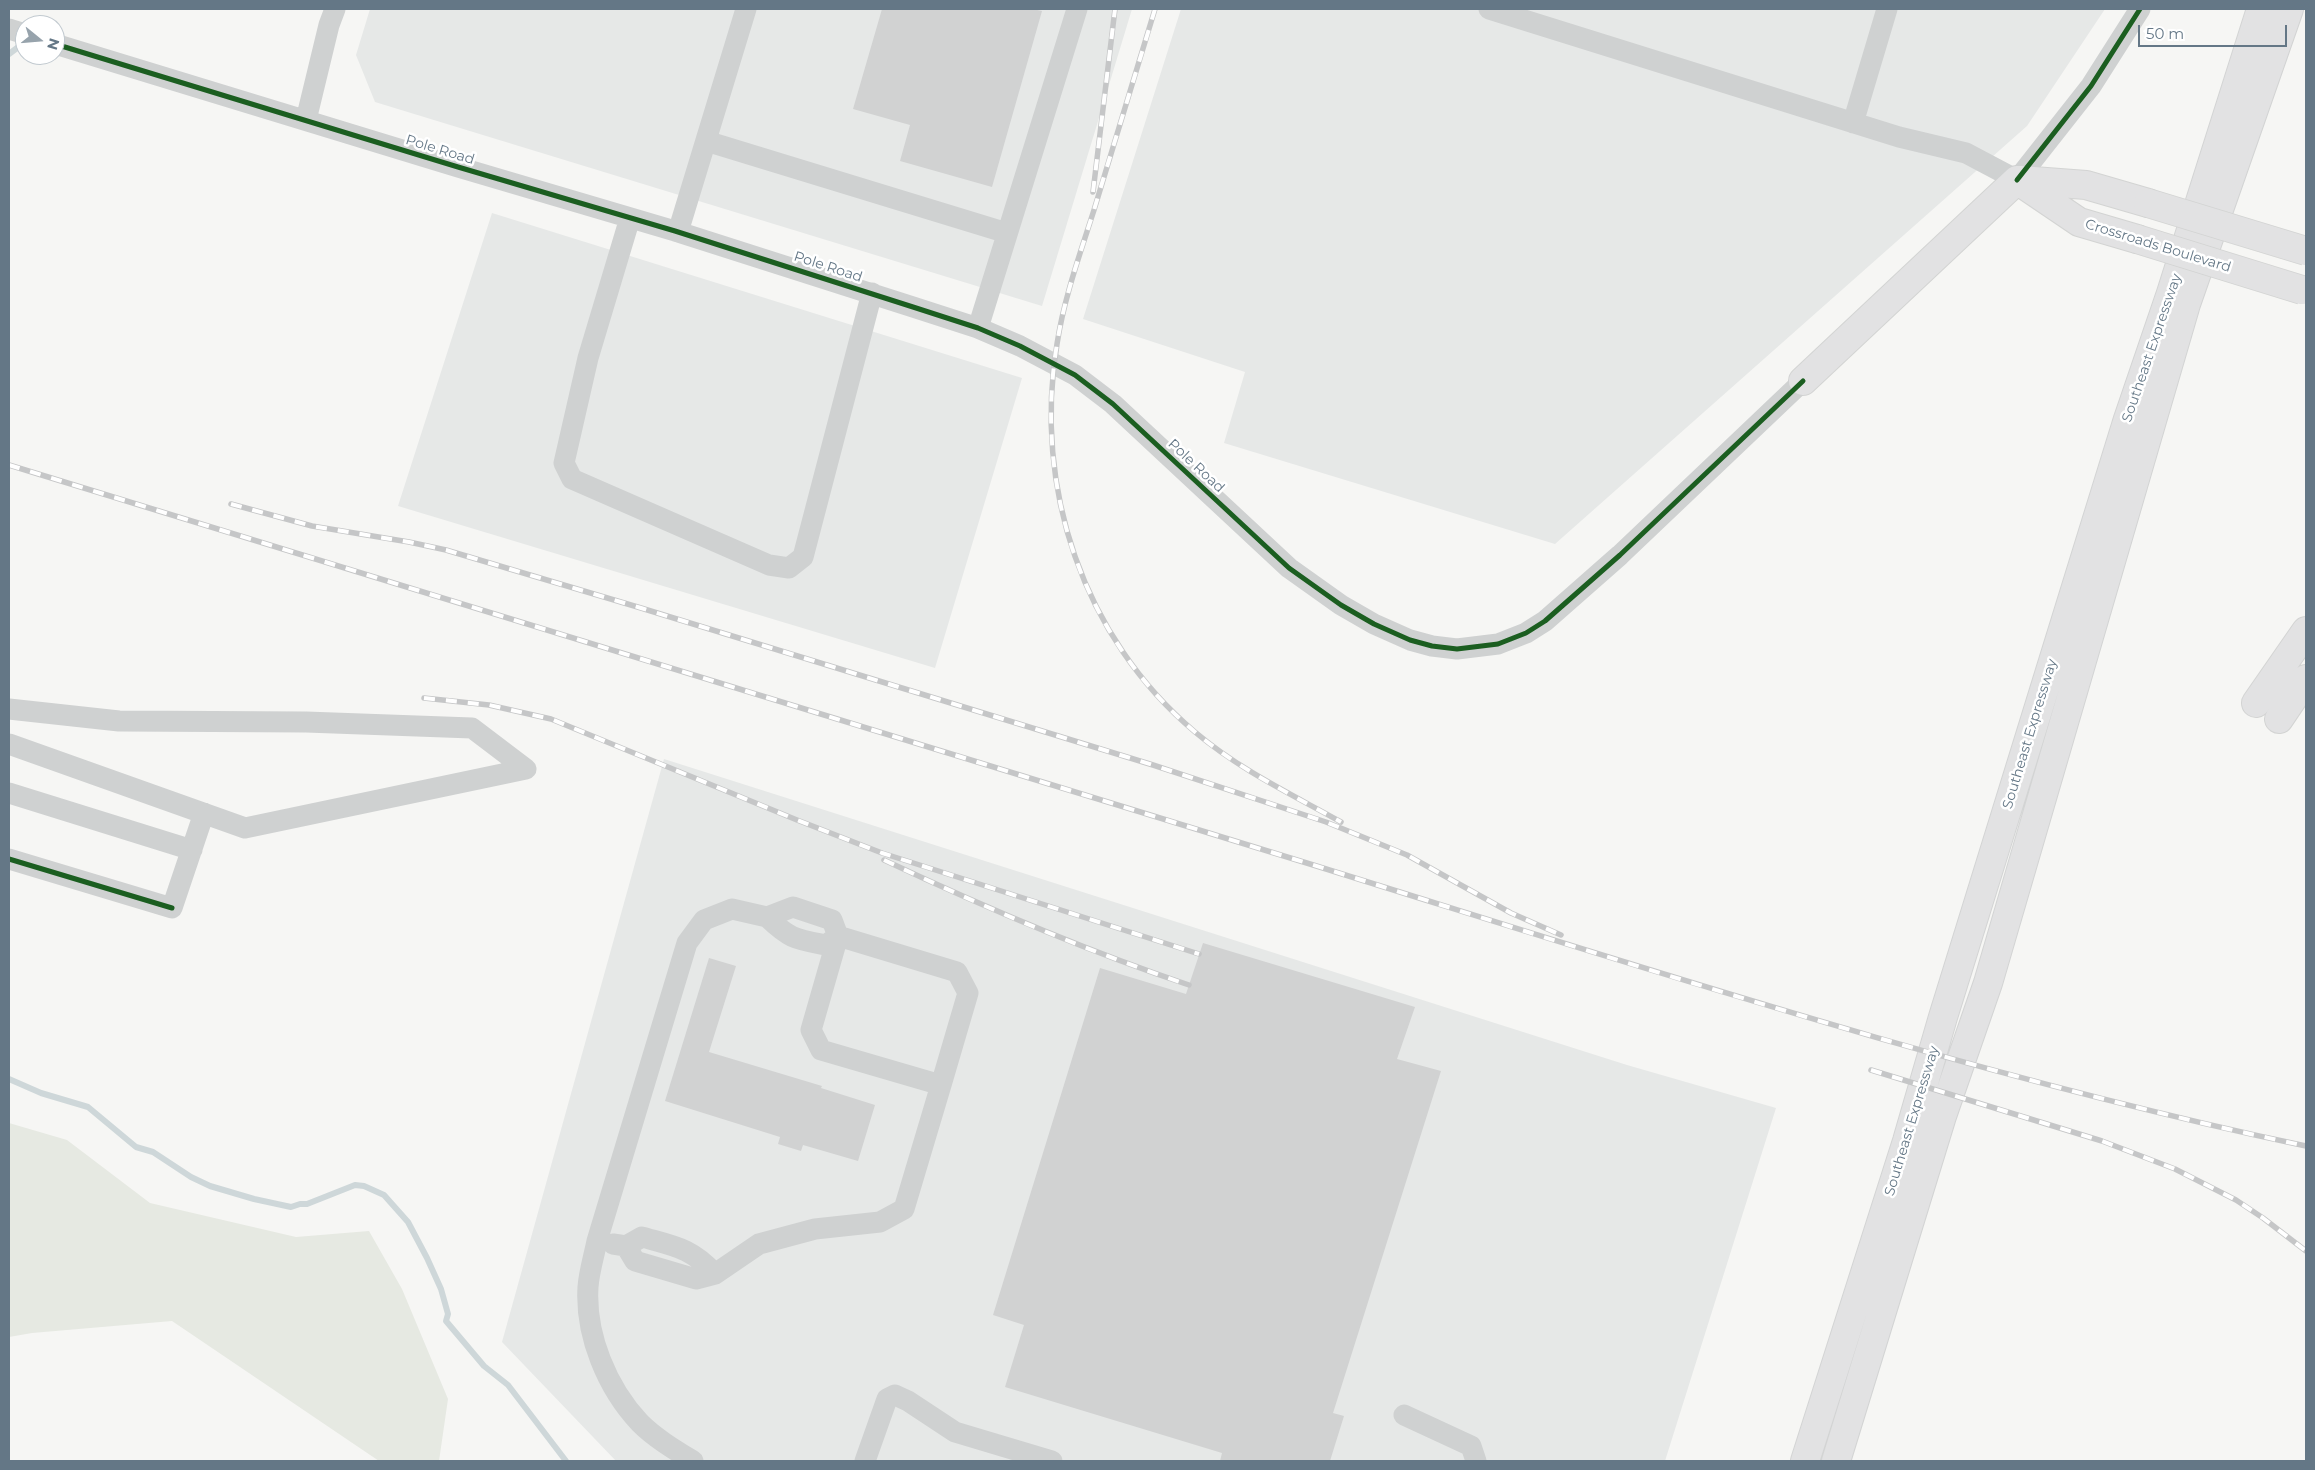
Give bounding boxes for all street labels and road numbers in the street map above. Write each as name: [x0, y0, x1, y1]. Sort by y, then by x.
street label: Pole Road: [404, 132, 476, 168]
street label: Crossroads Boulevard: [2083, 216, 2233, 276]
street label: Pole Road: [792, 248, 864, 286]
street label: Southeast Expressway: [2119, 272, 2185, 424]
street label: Pole Road: [1164, 436, 1228, 496]
street label: Southeast Expressway: [1999, 657, 2061, 811]
street label: Southeast Expressway: [1881, 1044, 1943, 1198]

